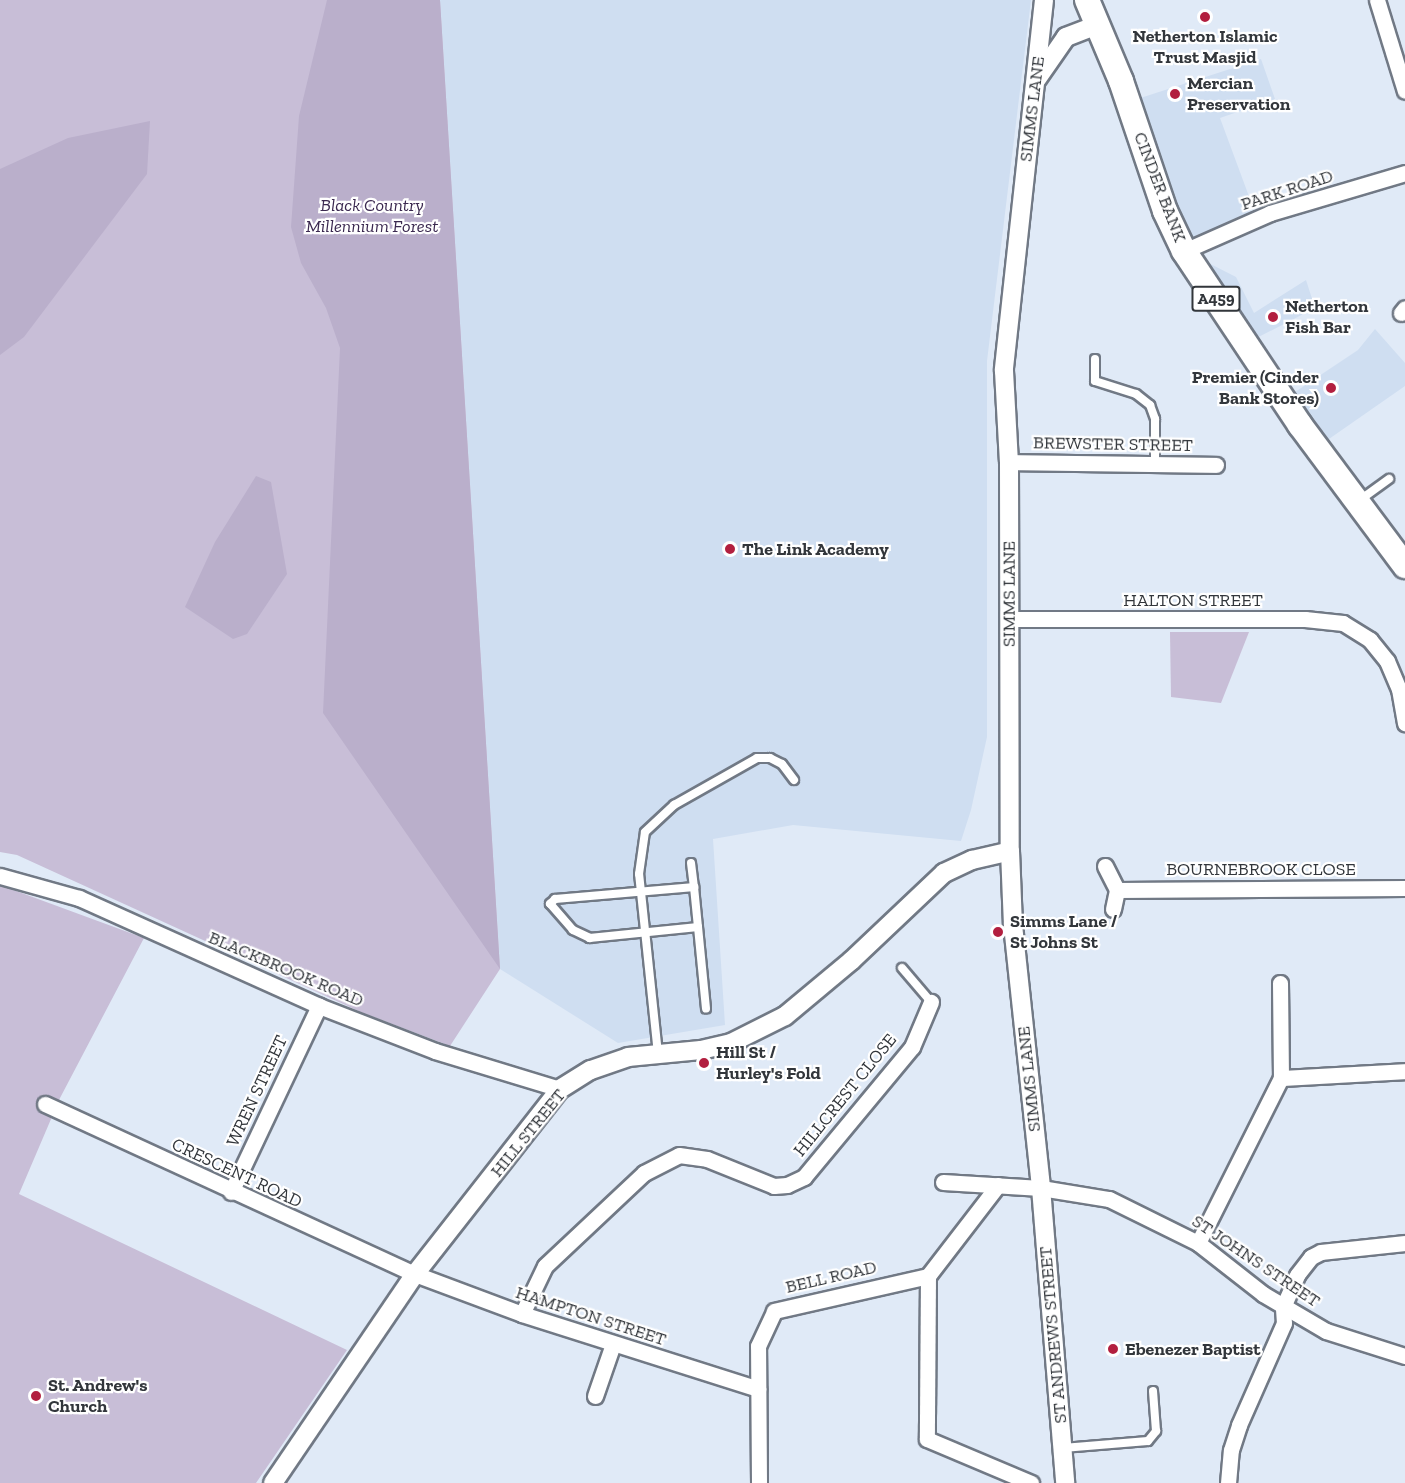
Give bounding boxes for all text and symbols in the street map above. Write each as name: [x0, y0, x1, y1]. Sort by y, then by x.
marker: Netherton Islamic Trust Masjid: [1198, 10, 1212, 24]
place label: Netherton Islamic Trust Masjid: [1132, 26, 1278, 68]
street label: SIMMS LANE: [1015, 55, 1049, 163]
place label: Mercian Preservation: [1187, 73, 1290, 116]
marker: Mercian Preservation: [1168, 87, 1182, 101]
street label: CINDER BANK: [1129, 129, 1191, 245]
street label: PARK ROAD: [1238, 165, 1336, 215]
park label: Black Country Millennium Forest: [306, 195, 438, 238]
road number: A459: [1190, 286, 1242, 312]
place label: Netherton Fish Bar: [1285, 296, 1368, 338]
marker: Netherton Fish Bar: [1266, 310, 1280, 324]
place label: Premier (Cinder Bank Stores): [1191, 367, 1319, 410]
marker: Premier (Cinder Bank Stores): [1324, 381, 1338, 395]
street label: BREWSTER STREET: [1033, 432, 1193, 456]
place label: The Link Academy: [742, 538, 889, 560]
street label: SIMMS LANE: [998, 541, 1020, 647]
marker: The Link Academy: [723, 542, 737, 556]
street label: HALTON STREET: [1123, 589, 1263, 611]
street label: BOURNEBROOK CLOSE: [1166, 858, 1356, 880]
place label: Simms Lane / St Johns St: [1010, 911, 1117, 954]
marker: Simms Lane / St Johns St: [991, 925, 1005, 939]
street label: BLACKBROOK ROAD: [205, 927, 367, 1011]
street label: SIMMS LANE: [1013, 1025, 1045, 1133]
street label: HILLCREST CLOSE: [789, 1029, 901, 1161]
street label: WREN STREET: [222, 1032, 292, 1150]
place label: Hill St / Hurley's Fold: [716, 1042, 821, 1084]
marker: Hill St / Hurley's Fold: [697, 1056, 711, 1070]
street label: HILL STREET: [486, 1085, 570, 1181]
street label: CRESCENT ROAD: [168, 1133, 306, 1213]
street label: ST JOHNS STREET: [1188, 1210, 1324, 1312]
street label: ST ANDREWS STREET: [1034, 1245, 1072, 1425]
street label: BELL ROAD: [783, 1256, 879, 1298]
street label: HAMPTON STREET: [513, 1281, 669, 1351]
place label: Ebenezer Baptist: [1125, 1338, 1261, 1360]
marker: Ebenezer Baptist: [1106, 1342, 1120, 1356]
place label: St. Andrew's Church: [48, 1375, 148, 1418]
marker: St. Andrew's Church: [29, 1389, 43, 1403]

